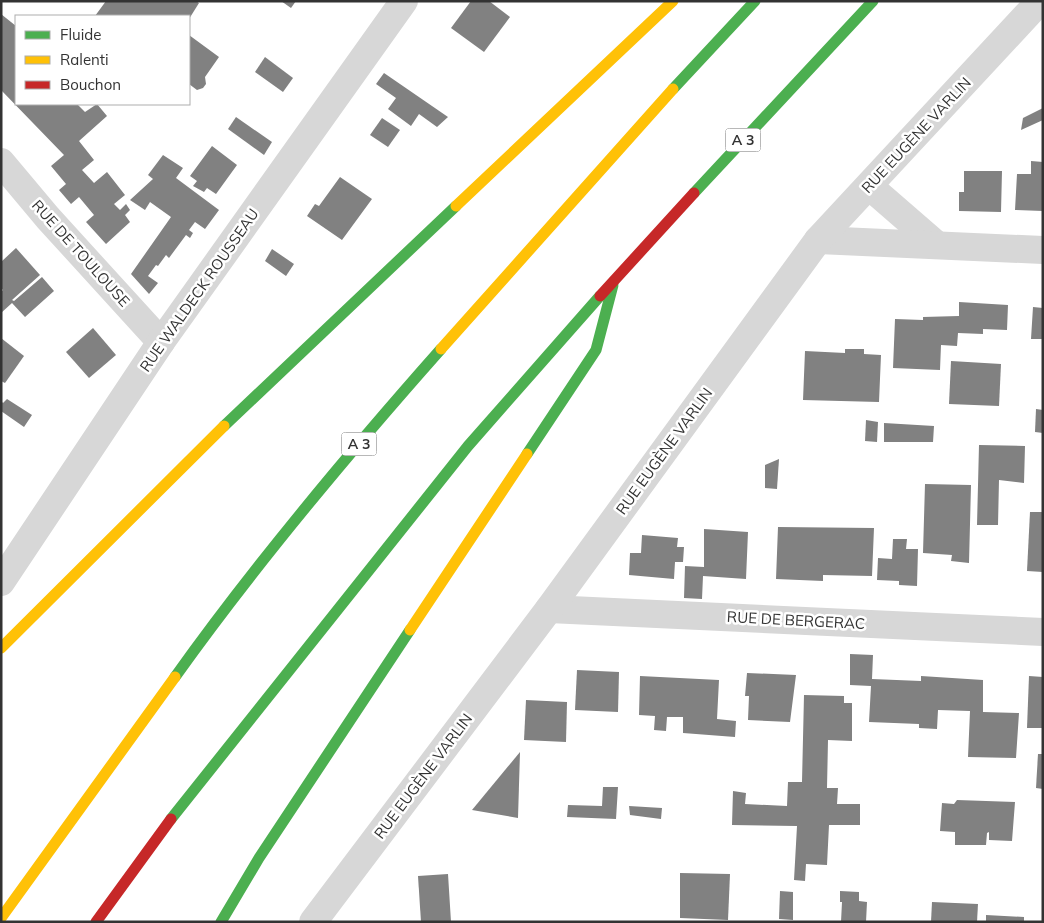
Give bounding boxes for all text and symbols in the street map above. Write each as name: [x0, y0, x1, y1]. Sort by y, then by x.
legend: [15, 15, 190, 105]
text: Fluide: [60, 25, 101, 44]
text: Ralenti: [60, 50, 109, 69]
street label: RUE EUGÈNE VARLIN: [857, 73, 975, 197]
text: Bouchon: [60, 75, 121, 94]
road number: A 3: [726, 128, 760, 152]
street label: RUE DE TOULOUSE: [28, 196, 134, 310]
street label: RUE WALDECK ROUSSEAU: [135, 205, 263, 375]
street label: RUE EUGÈNE VARLIN: [612, 384, 716, 518]
road number: A 3: [342, 432, 376, 456]
street label: RUE DE BERGERAC: [726, 607, 866, 633]
street label: RUE EUGÈNE VARLIN: [370, 710, 476, 842]

